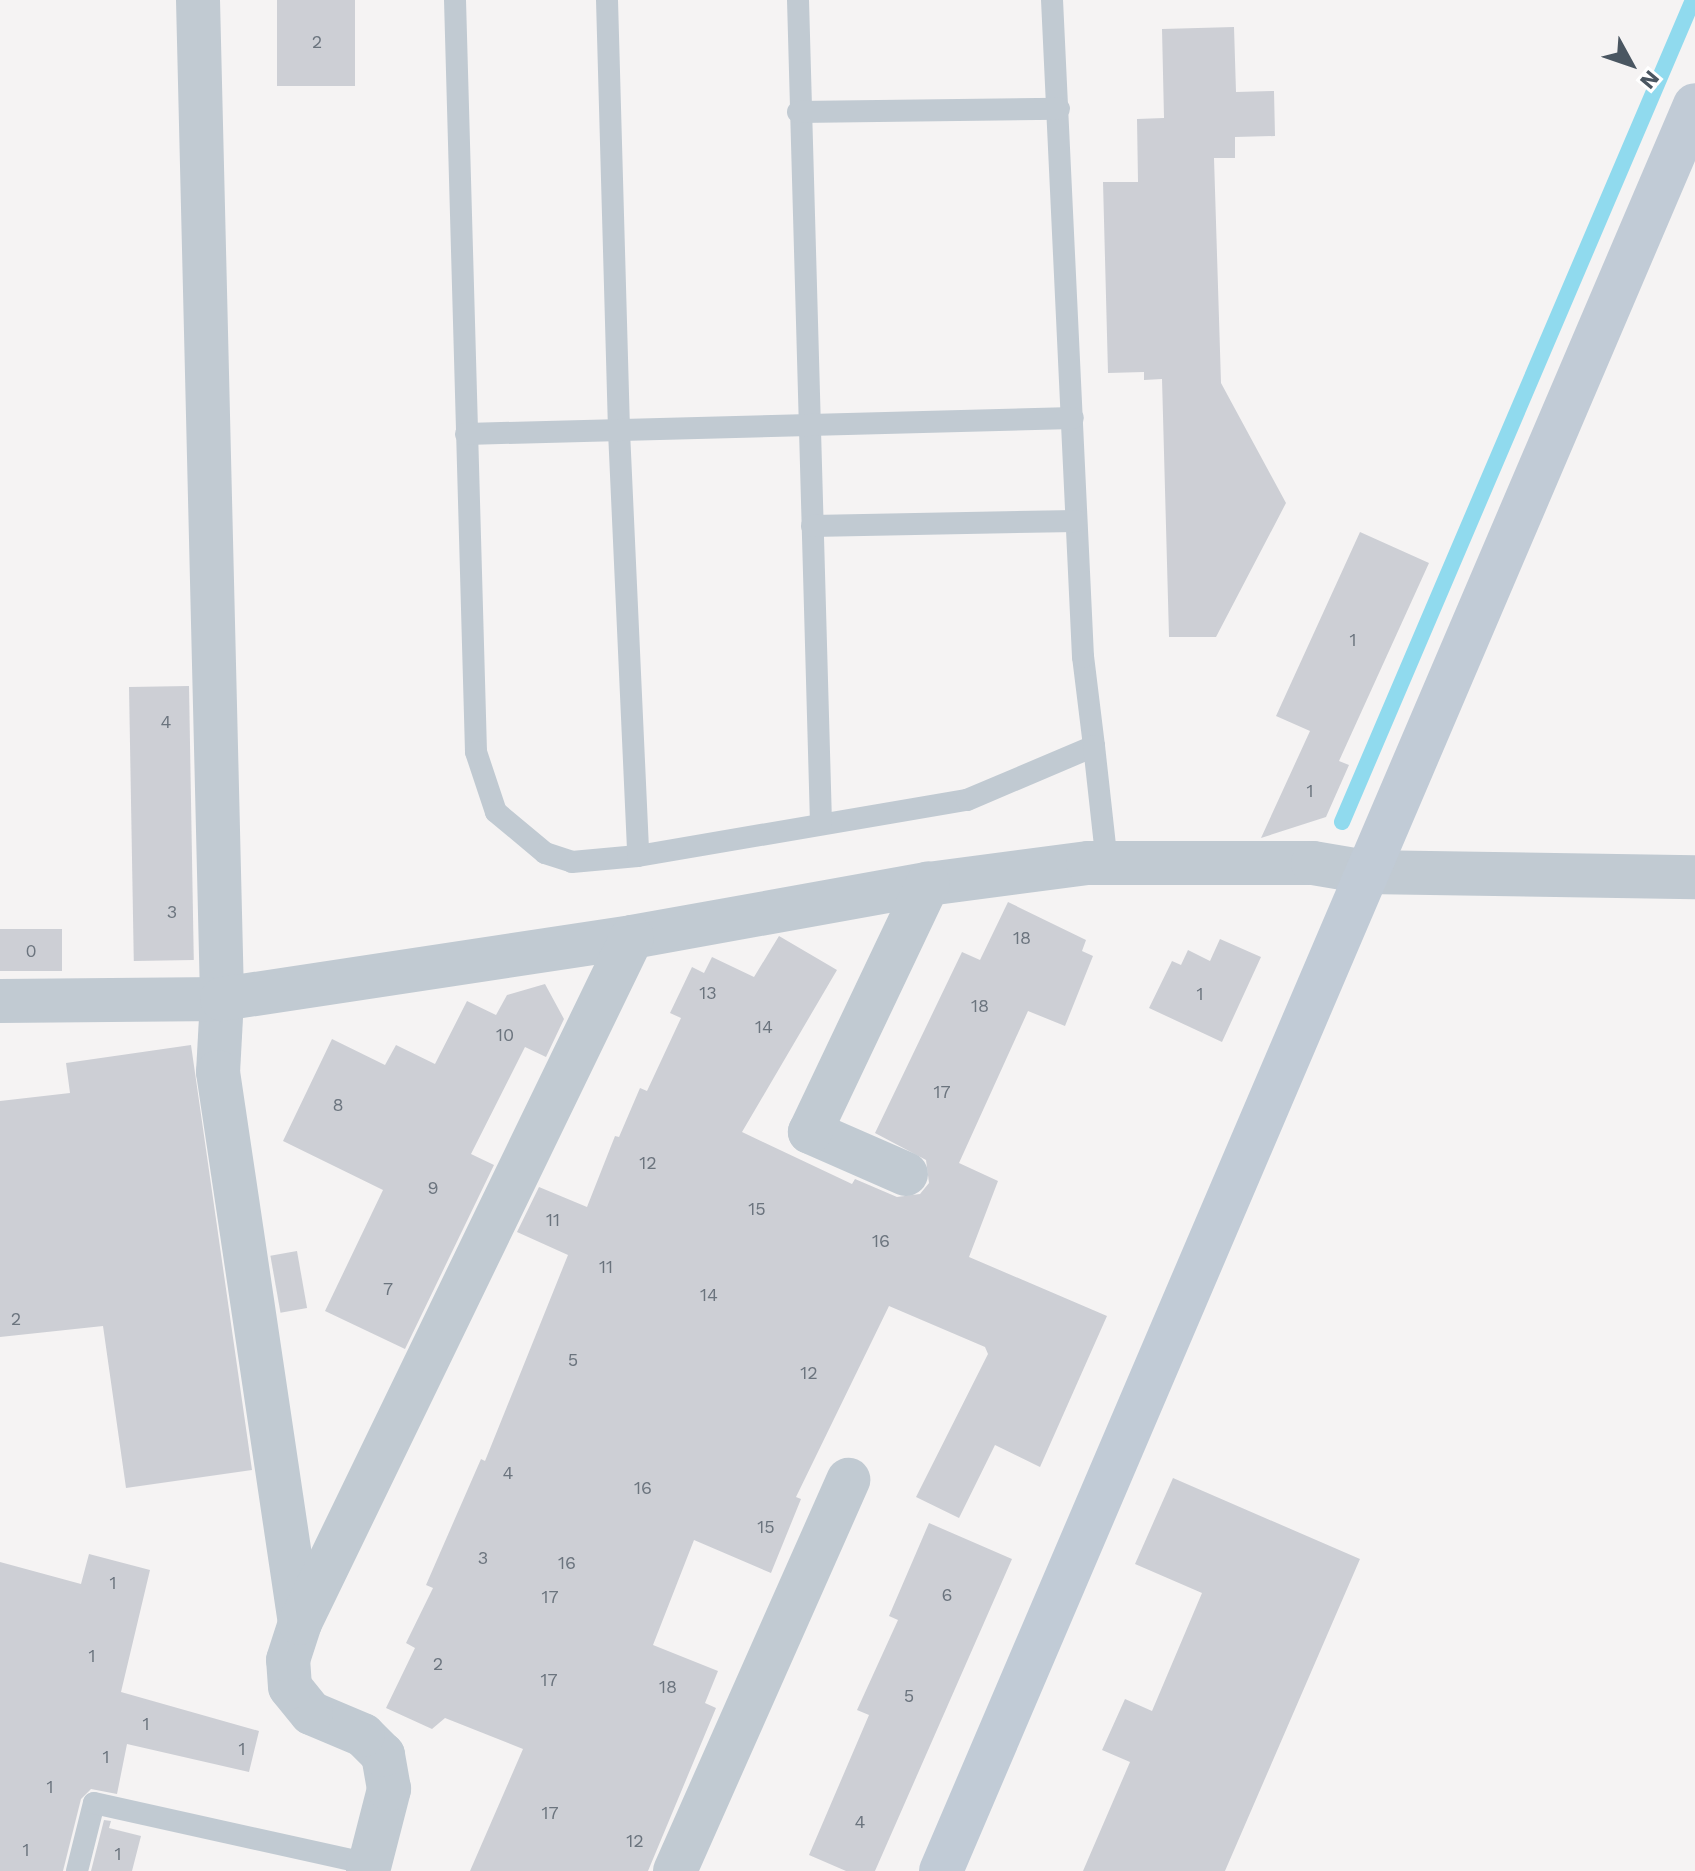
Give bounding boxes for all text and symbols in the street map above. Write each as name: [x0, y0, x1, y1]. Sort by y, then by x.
north arrow: [1591, 24, 1671, 104]
house number: 2: [312, 31, 322, 53]
text: N: [1635, 65, 1665, 94]
house number: 1: [1349, 629, 1357, 651]
house number: 4: [161, 711, 171, 733]
house number: 1: [1306, 780, 1314, 802]
house number: 3: [167, 901, 177, 923]
house number: 18: [1013, 927, 1031, 949]
house number: 0: [25, 940, 37, 962]
house number: 13: [699, 982, 717, 1004]
house number: 1: [1196, 983, 1204, 1005]
house number: 18: [971, 995, 989, 1017]
house number: 14: [755, 1016, 773, 1038]
house number: 10: [496, 1024, 514, 1046]
house number: 17: [933, 1081, 951, 1103]
house number: 8: [332, 1094, 344, 1116]
house number: 12: [639, 1152, 657, 1174]
house number: 9: [427, 1177, 439, 1199]
house number: 15: [748, 1198, 766, 1220]
house number: 11: [546, 1209, 560, 1231]
house number: 16: [872, 1230, 890, 1252]
house number: 11: [599, 1256, 613, 1278]
house number: 7: [383, 1278, 393, 1300]
house number: 14: [700, 1284, 718, 1306]
house number: 2: [11, 1308, 21, 1330]
house number: 5: [568, 1349, 578, 1371]
house number: 12: [800, 1362, 818, 1384]
house number: 4: [503, 1462, 513, 1484]
house number: 16: [634, 1477, 652, 1499]
house number: 15: [757, 1516, 775, 1538]
house number: 3: [478, 1547, 488, 1569]
house number: 16: [558, 1552, 576, 1574]
house number: 1: [109, 1572, 117, 1594]
house number: 6: [942, 1584, 952, 1606]
house number: 17: [541, 1586, 559, 1608]
house number: 1: [88, 1645, 96, 1667]
house number: 2: [433, 1653, 443, 1675]
house number: 17: [540, 1669, 558, 1691]
house number: 18: [659, 1676, 677, 1698]
house number: 5: [904, 1685, 914, 1707]
house number: 1: [142, 1713, 150, 1735]
house number: 1: [238, 1738, 246, 1760]
house number: 1: [102, 1746, 110, 1768]
house number: 1: [46, 1776, 54, 1798]
house number: 17: [541, 1802, 559, 1824]
house number: 4: [855, 1811, 865, 1833]
house number: 12: [626, 1830, 644, 1852]
house number: 1: [22, 1839, 30, 1861]
house number: 1: [114, 1843, 122, 1865]

